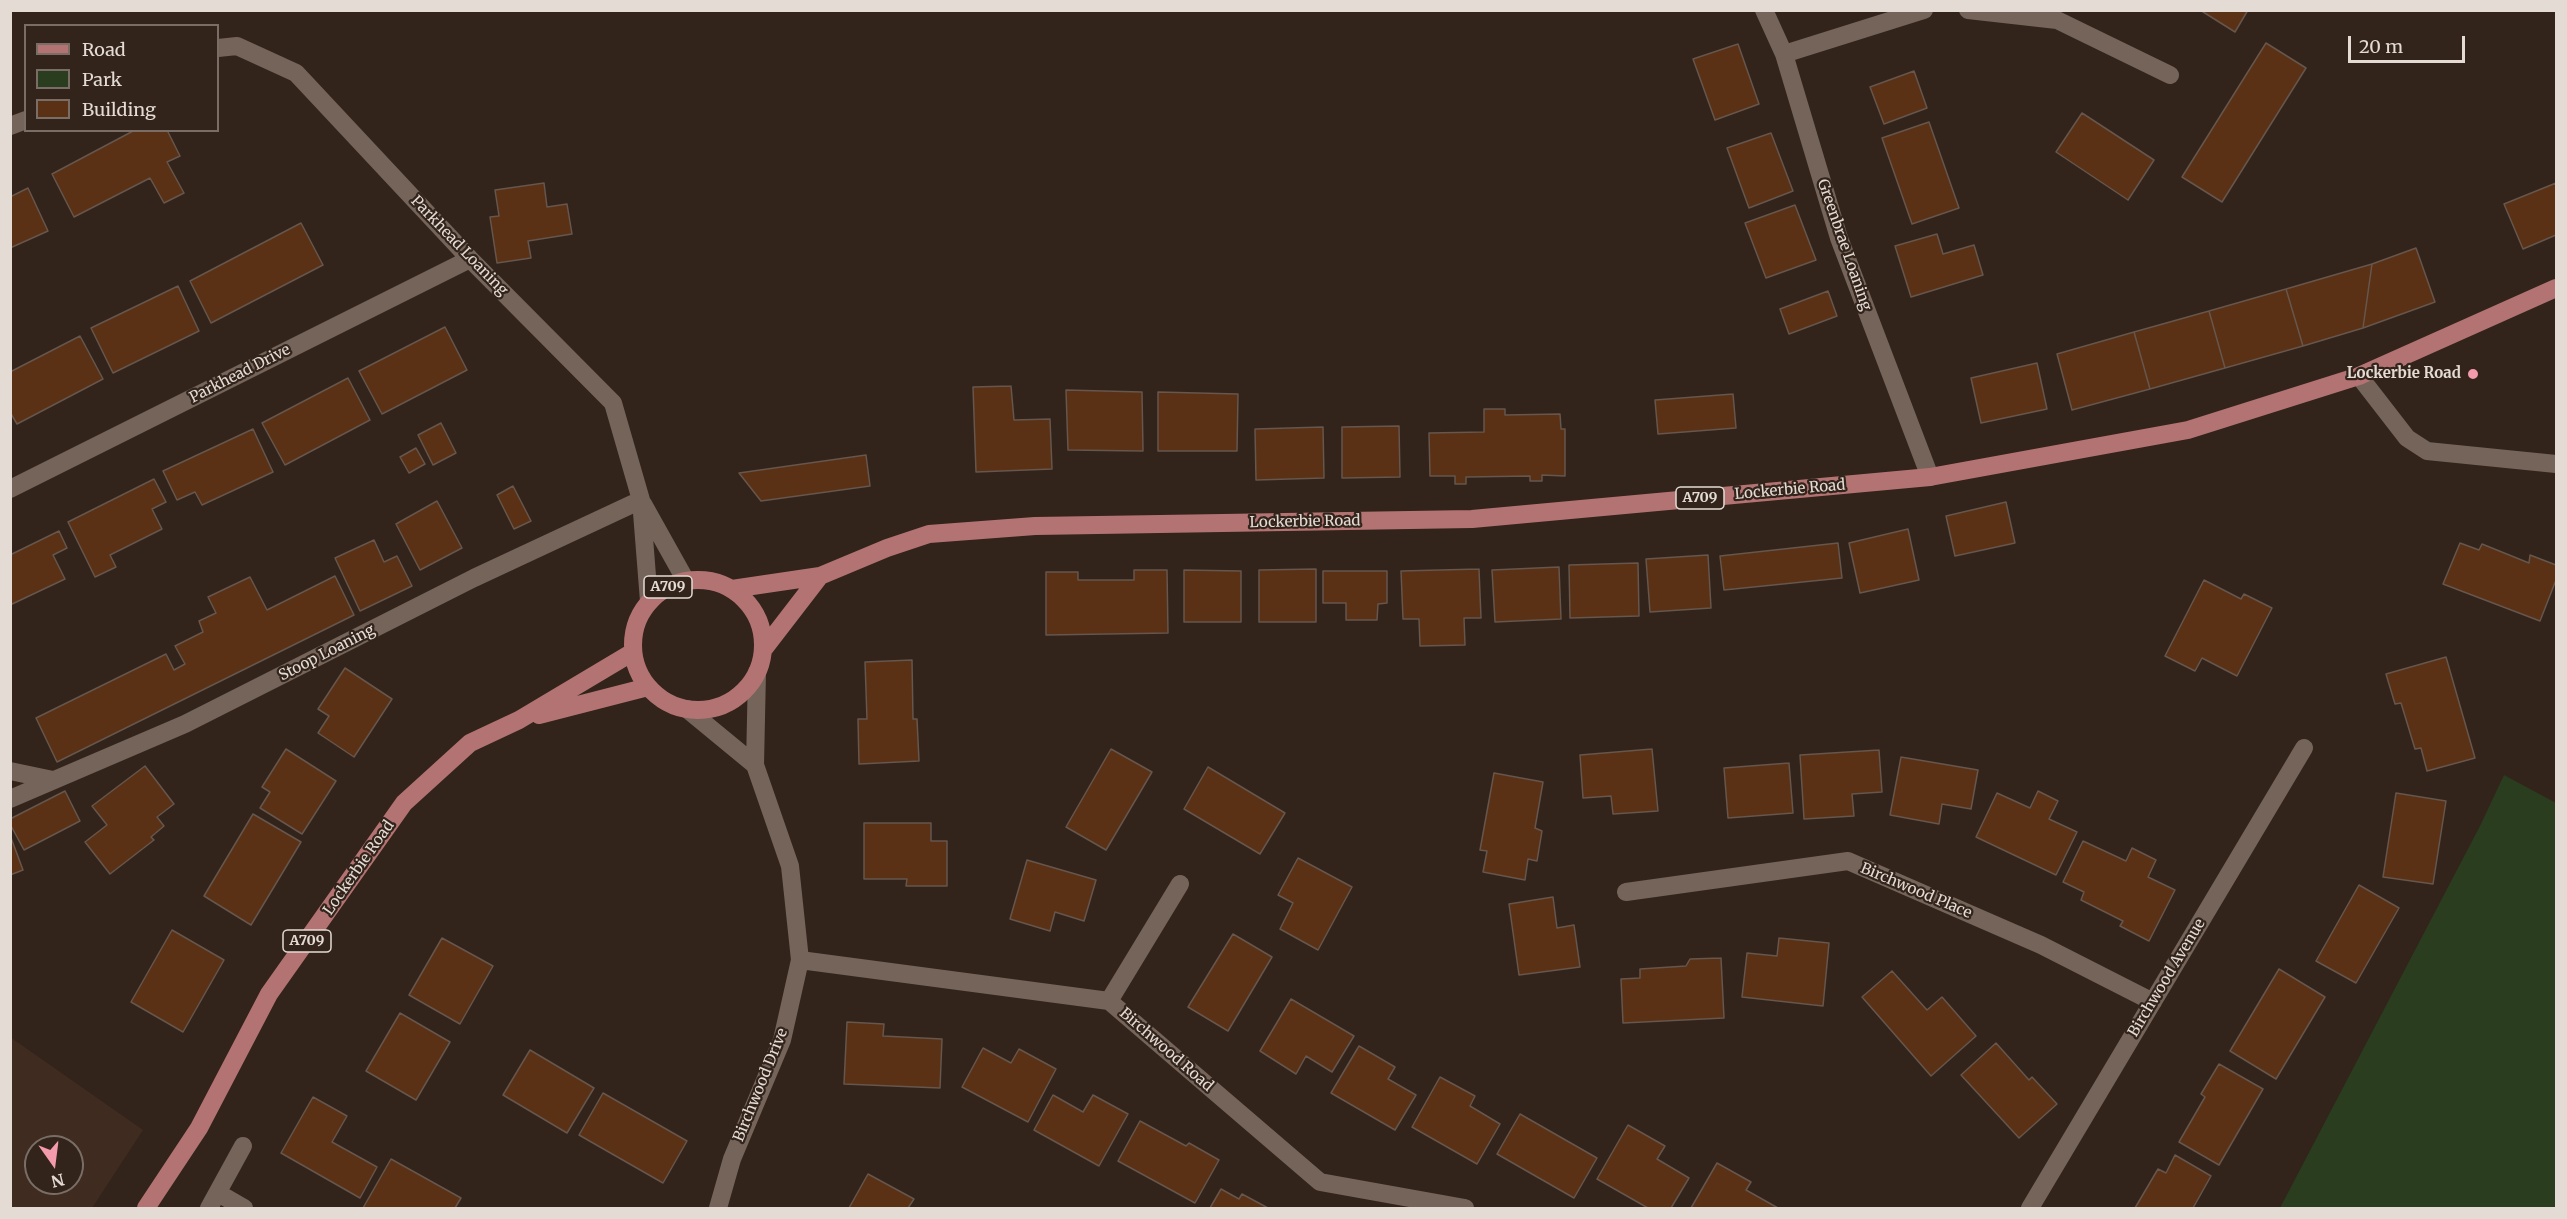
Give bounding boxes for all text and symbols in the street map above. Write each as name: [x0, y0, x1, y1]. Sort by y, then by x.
legend: [24, 24, 219, 132]
scale bar: [2351, 24, 2468, 62]
text: 20 m: [2359, 35, 2403, 58]
text: Road: [82, 38, 126, 61]
text: Park: [82, 68, 122, 91]
text: Building: [82, 98, 156, 121]
street label: Greenbrae Loaning: [1813, 177, 1875, 313]
street label: Parkhead Loaning: [407, 192, 511, 300]
street label: Parkhead Drive: [187, 341, 293, 407]
place label: Lockerbie Road: [2347, 365, 2461, 383]
marker: Lockerbie Road: [2466, 367, 2480, 381]
street label: Lockerbie Road: [1734, 476, 1846, 504]
road number: A709: [1676, 487, 1724, 509]
street label: Lockerbie Road: [1249, 512, 1361, 532]
road number: A709: [644, 576, 692, 598]
street label: Stoop Loaning: [276, 621, 378, 685]
street label: Lockerbie Road: [320, 817, 398, 919]
street label: Birchwood Place: [1858, 859, 1974, 923]
street label: Birchwood Avenue: [2125, 916, 2209, 1040]
road number: A709: [283, 930, 331, 952]
street label: Birchwood Road: [1116, 1004, 1216, 1096]
street label: Birchwood Drive: [730, 1026, 792, 1144]
north arrow: [24, 1135, 84, 1195]
text: N: [49, 1169, 66, 1192]

